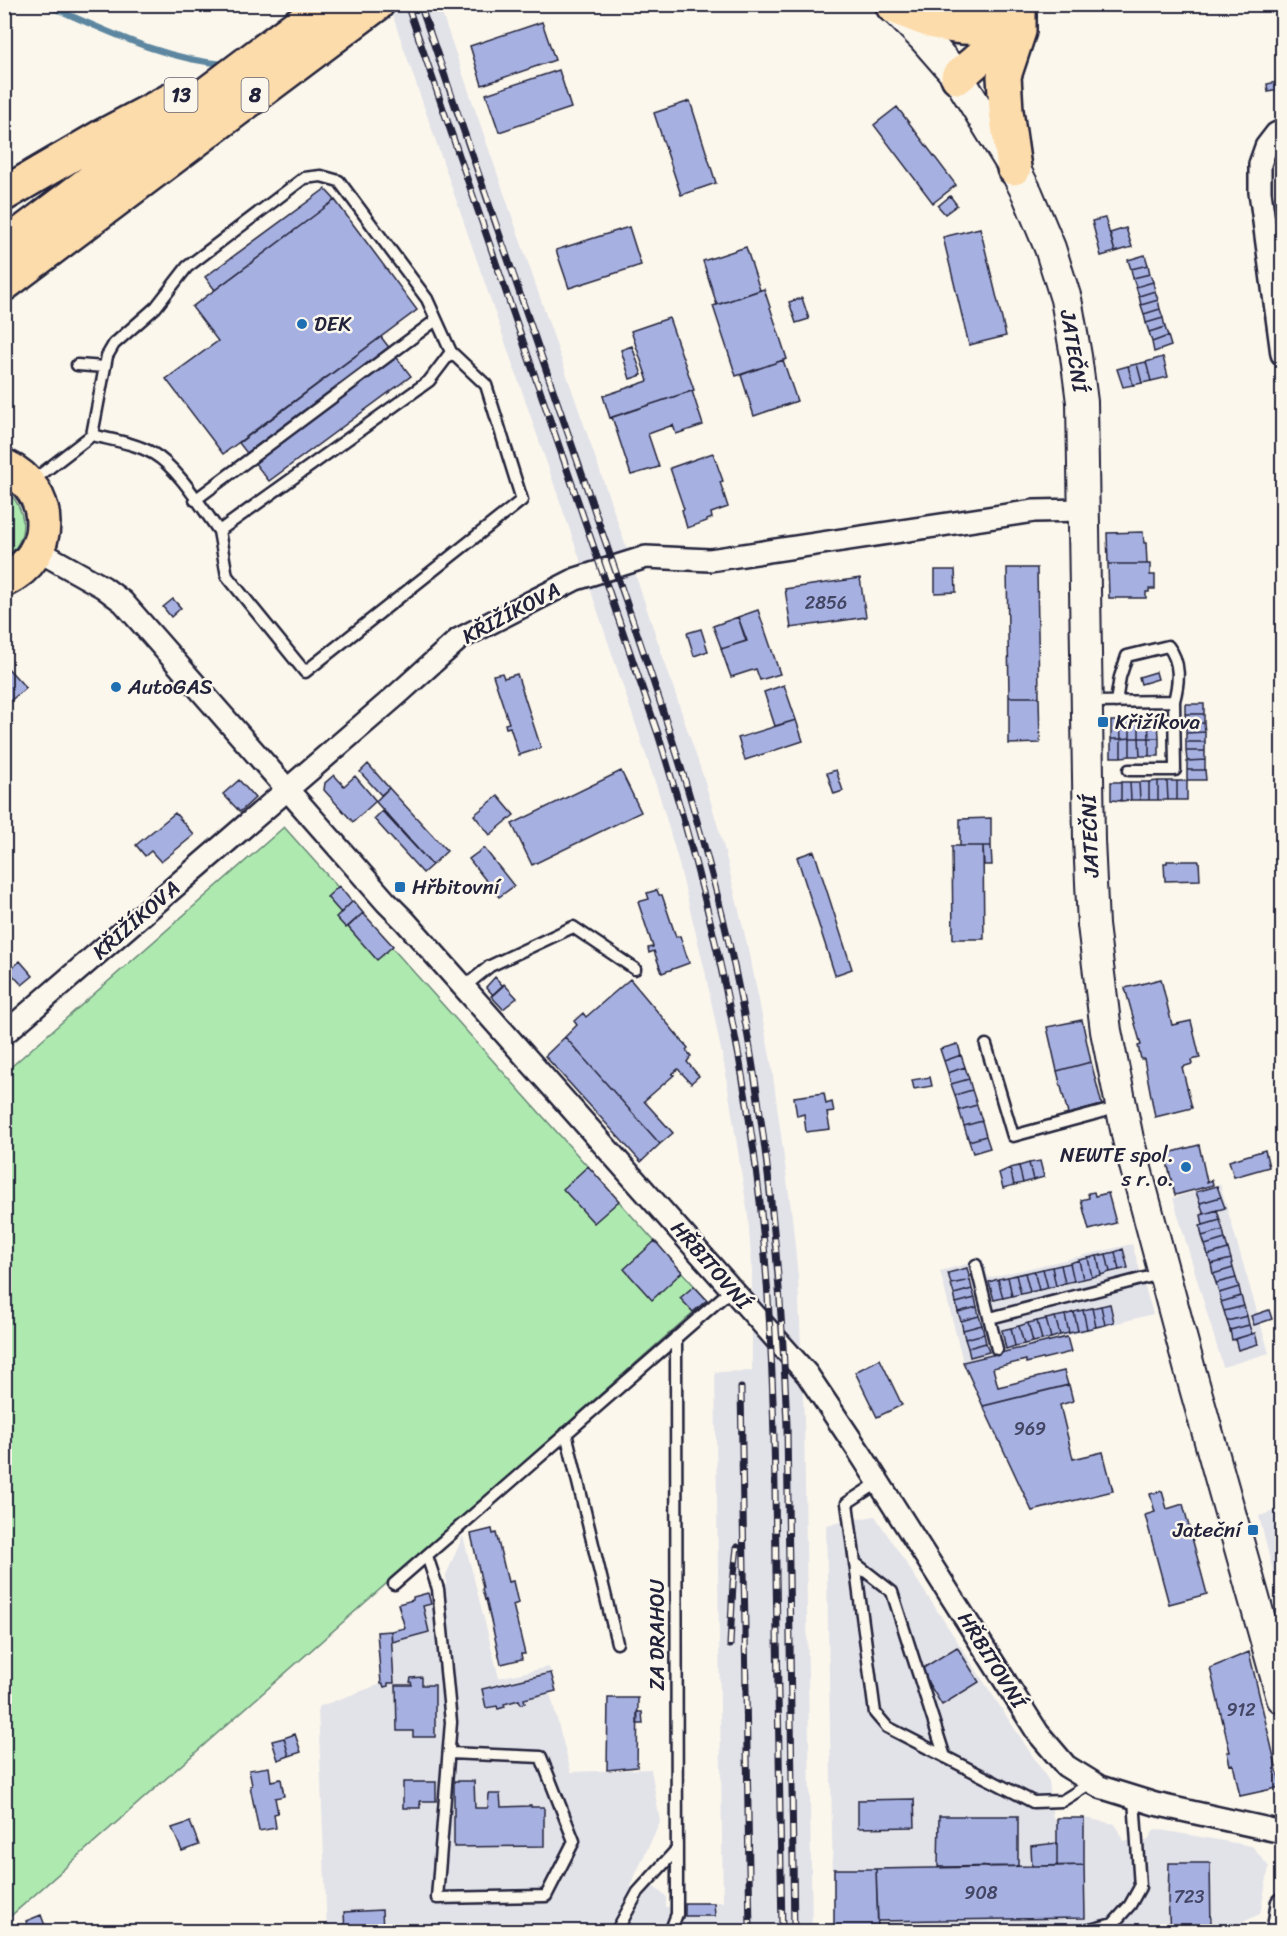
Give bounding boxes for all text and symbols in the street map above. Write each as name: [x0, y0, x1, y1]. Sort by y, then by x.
road number: 13: [164, 78, 198, 112]
road number: 8: [242, 78, 268, 112]
place label: DEK: [314, 305, 352, 343]
street label: JATEČNÍ: [1049, 306, 1099, 396]
marker: DEK: [295, 317, 309, 331]
street label: KŘIŽÍKOVA: [455, 571, 567, 655]
house number: 2856: [805, 587, 847, 619]
place label: AutoGAS: [127, 668, 213, 706]
marker: AutoGAS: [109, 680, 123, 694]
place label: Křižíkova: [1115, 703, 1201, 741]
marker: Křižíkova: [1096, 715, 1110, 729]
street label: JATEČNÍ: [1070, 792, 1110, 879]
place label: Hřbitovní: [412, 868, 502, 906]
street label: KŘIŽÍKOVA: [83, 871, 189, 969]
marker: Hřbitovní: [393, 880, 407, 894]
place label: NEWTE spol. s r. o.: [1060, 1136, 1174, 1198]
marker: NEWTE spol. s r. o.: [1179, 1160, 1193, 1174]
street label: HŘBITOVNÍ: [661, 1211, 762, 1320]
house number: 969: [1014, 1413, 1046, 1445]
place label: Jateční: [1172, 1511, 1243, 1549]
marker: Jateční: [1246, 1523, 1260, 1537]
street label: ZA DRAHOU: [638, 1578, 676, 1691]
street label: HŘBITOVNÍ: [947, 1604, 1038, 1718]
house number: 912: [1226, 1694, 1256, 1726]
house number: 908: [964, 1877, 998, 1909]
house number: 723: [1174, 1881, 1204, 1913]

